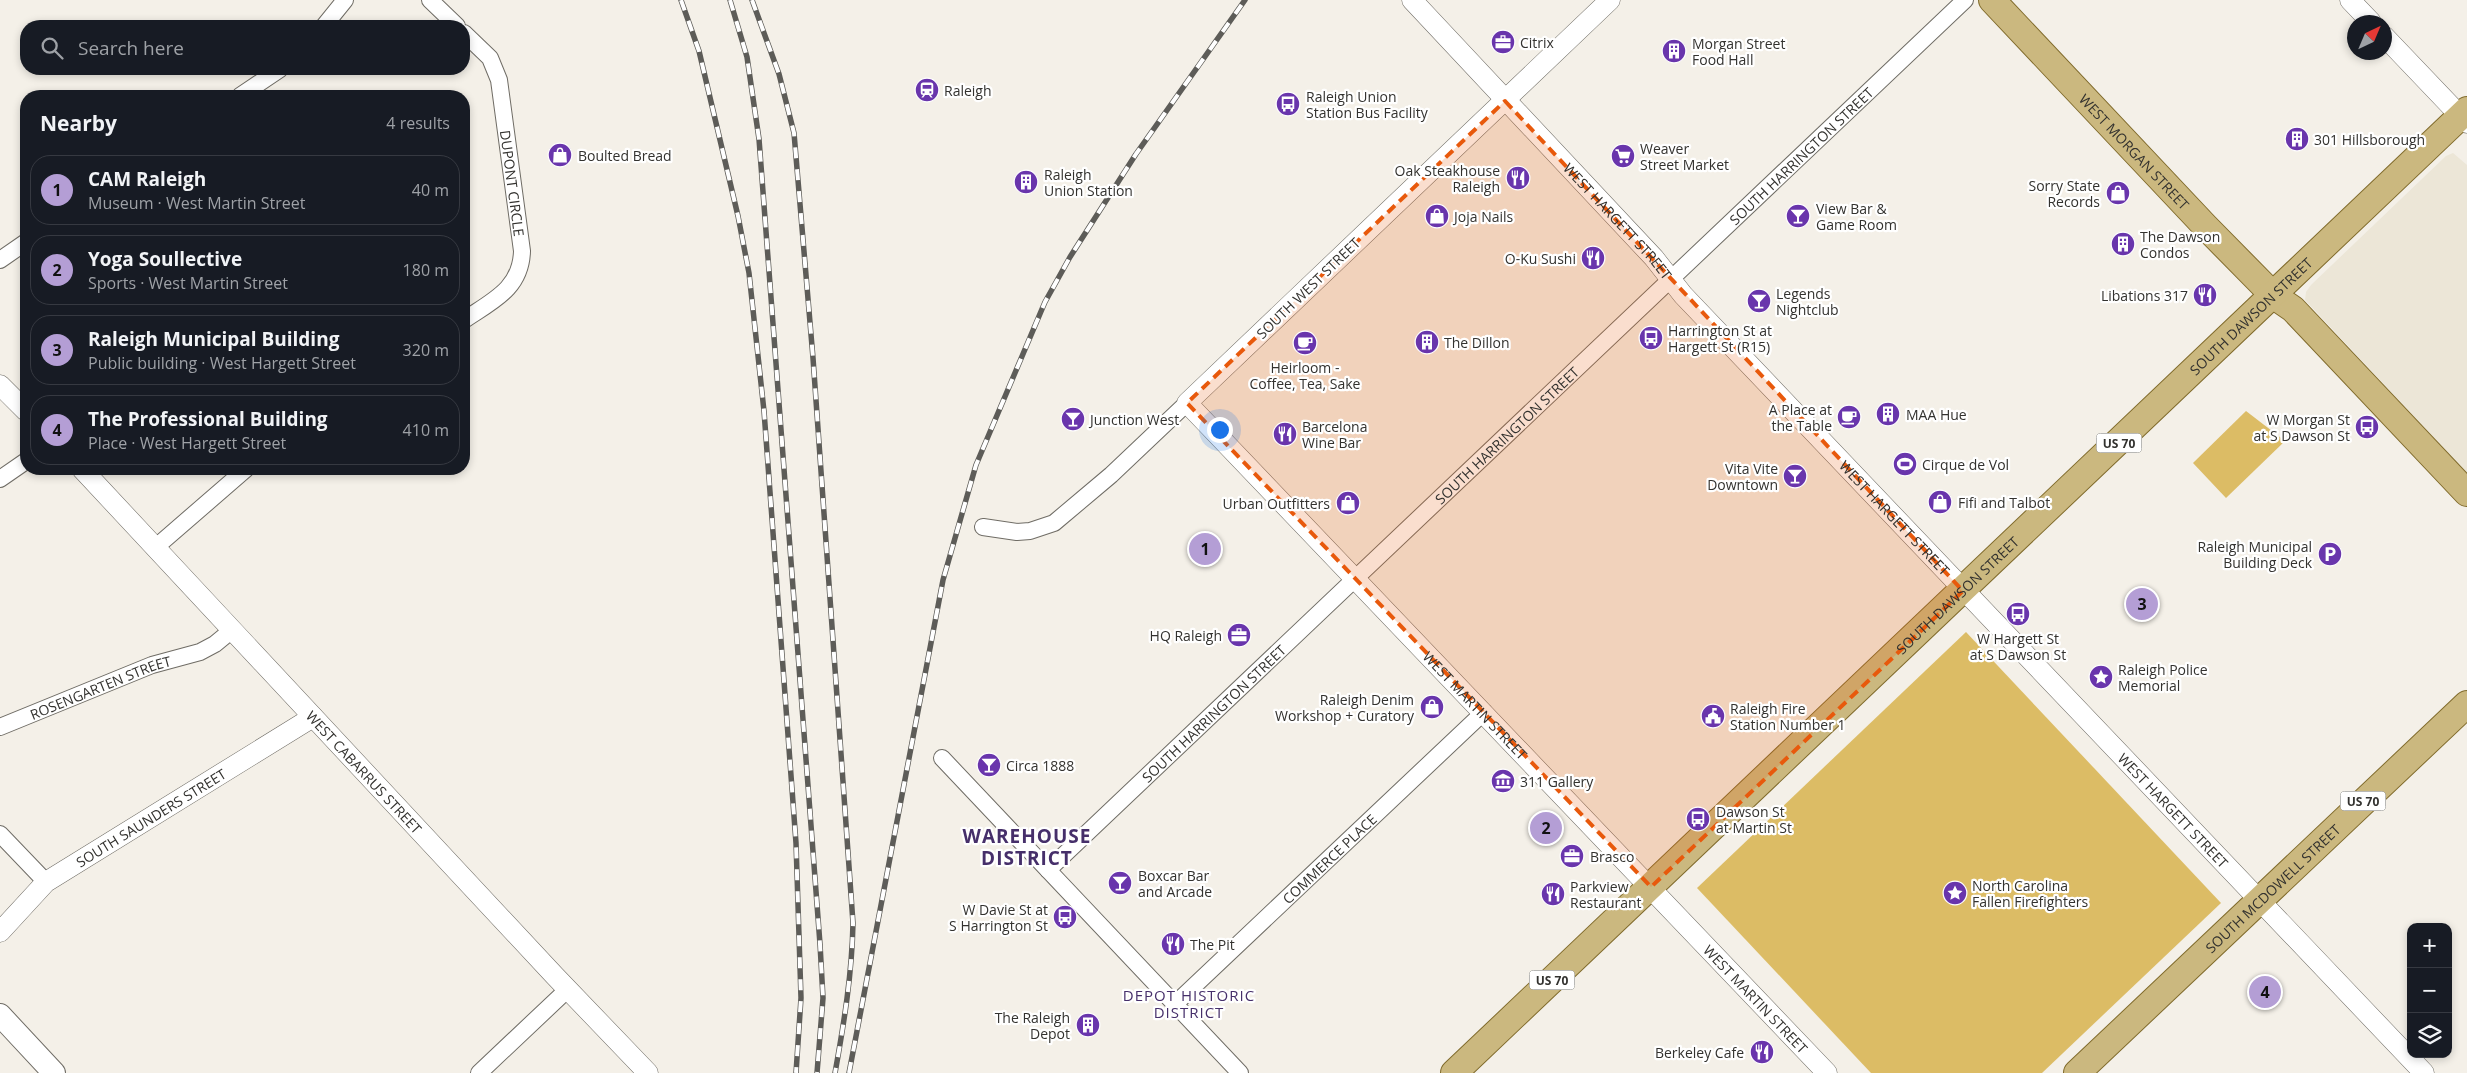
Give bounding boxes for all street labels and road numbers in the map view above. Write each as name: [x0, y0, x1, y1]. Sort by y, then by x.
street label: SOUTH HARRINGTON STREET: [1725, 83, 1877, 228]
street label: WEST MORGAN STREET: [2075, 89, 2194, 214]
street label: DUPONT CIRCLE: [496, 129, 529, 237]
street label: WEST HARGETT STREET: [1560, 158, 1677, 283]
street label: SOUTH WEST STREET: [1252, 233, 1364, 343]
street label: SOUTH DAWSON STREET: [2185, 253, 2316, 379]
street label: SOUTH HARRINGTON STREET: [1430, 362, 1583, 508]
road number: US 70: [2096, 433, 2142, 452]
street label: WEST HARGETT STREET: [1836, 456, 1954, 579]
street label: SOUTH DAWSON STREET: [1892, 532, 2023, 658]
street label: SOUTH HARRINGTON STREET: [1137, 640, 1290, 786]
street label: WEST MARTIN STREET: [1419, 647, 1532, 764]
street label: ROSENGARTEN STREET: [27, 651, 173, 723]
street label: WEST CABARRUS STREET: [302, 706, 427, 837]
street label: WEST HARGETT STREET: [2114, 748, 2233, 872]
street label: SOUTH SAUNDERS STREET: [72, 764, 230, 871]
road number: US 70: [2340, 791, 2386, 810]
street label: COMMERCE PLACE: [1278, 809, 1380, 907]
street label: SOUTH MCDOWELL STREET: [2201, 819, 2344, 957]
street label: WEST MARTIN STREET: [1700, 940, 1812, 1057]
road number: US 70: [1530, 970, 1574, 990]

